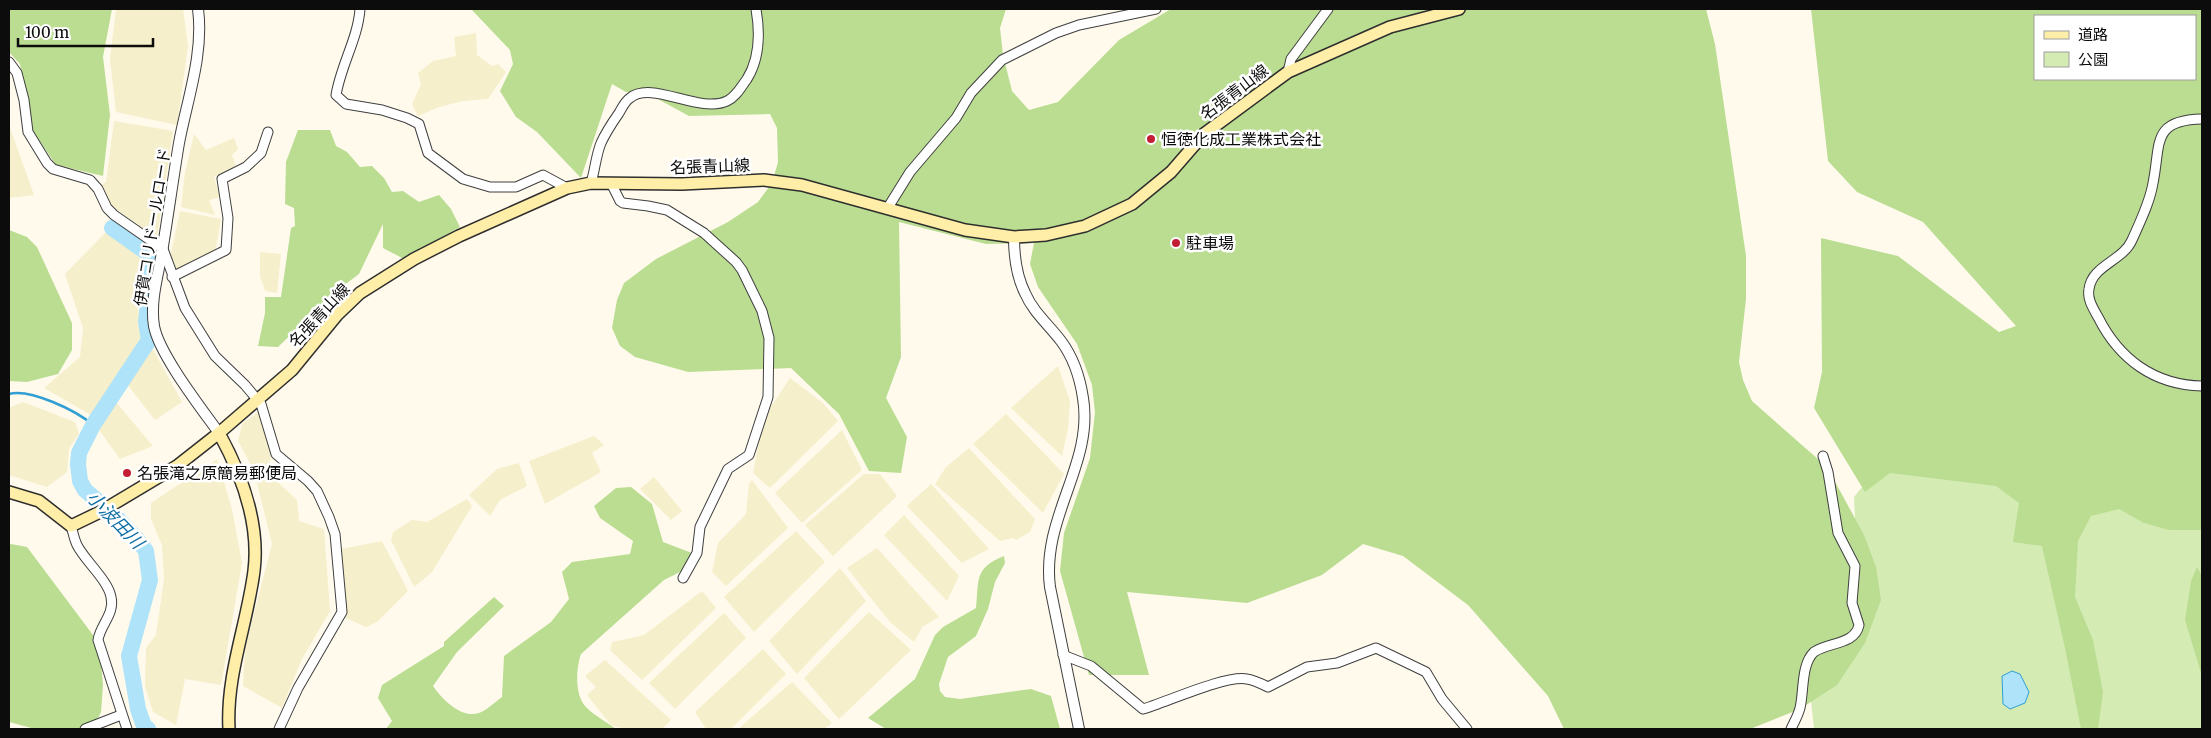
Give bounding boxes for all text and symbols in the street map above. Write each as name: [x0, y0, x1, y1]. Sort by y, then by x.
scale bar: [18, 15, 152, 47]
legend: [2034, 15, 2196, 80]
text: 100 m: [25, 23, 69, 42]
text: 道路: [2078, 25, 2108, 44]
text: 公園: [2078, 50, 2108, 69]
street label: 名張青山線: [1196, 60, 1272, 124]
place label: 恒徳化成工業株式会社: [1161, 129, 1321, 149]
marker: 恒徳化成工業株式会社: [1145, 133, 1157, 145]
street label: 伊賀コリドールロード: [130, 146, 174, 308]
street label: 名張青山線: [670, 155, 750, 177]
place label: 駐車場: [1186, 233, 1234, 253]
marker: 駐車場: [1170, 237, 1182, 249]
street label: 名張青山線: [284, 279, 354, 351]
place label: 名張滝之原簡易郵便局: [137, 463, 297, 483]
marker: 名張滝之原簡易郵便局: [121, 467, 133, 479]
water label: 小波田川: [82, 486, 150, 555]

